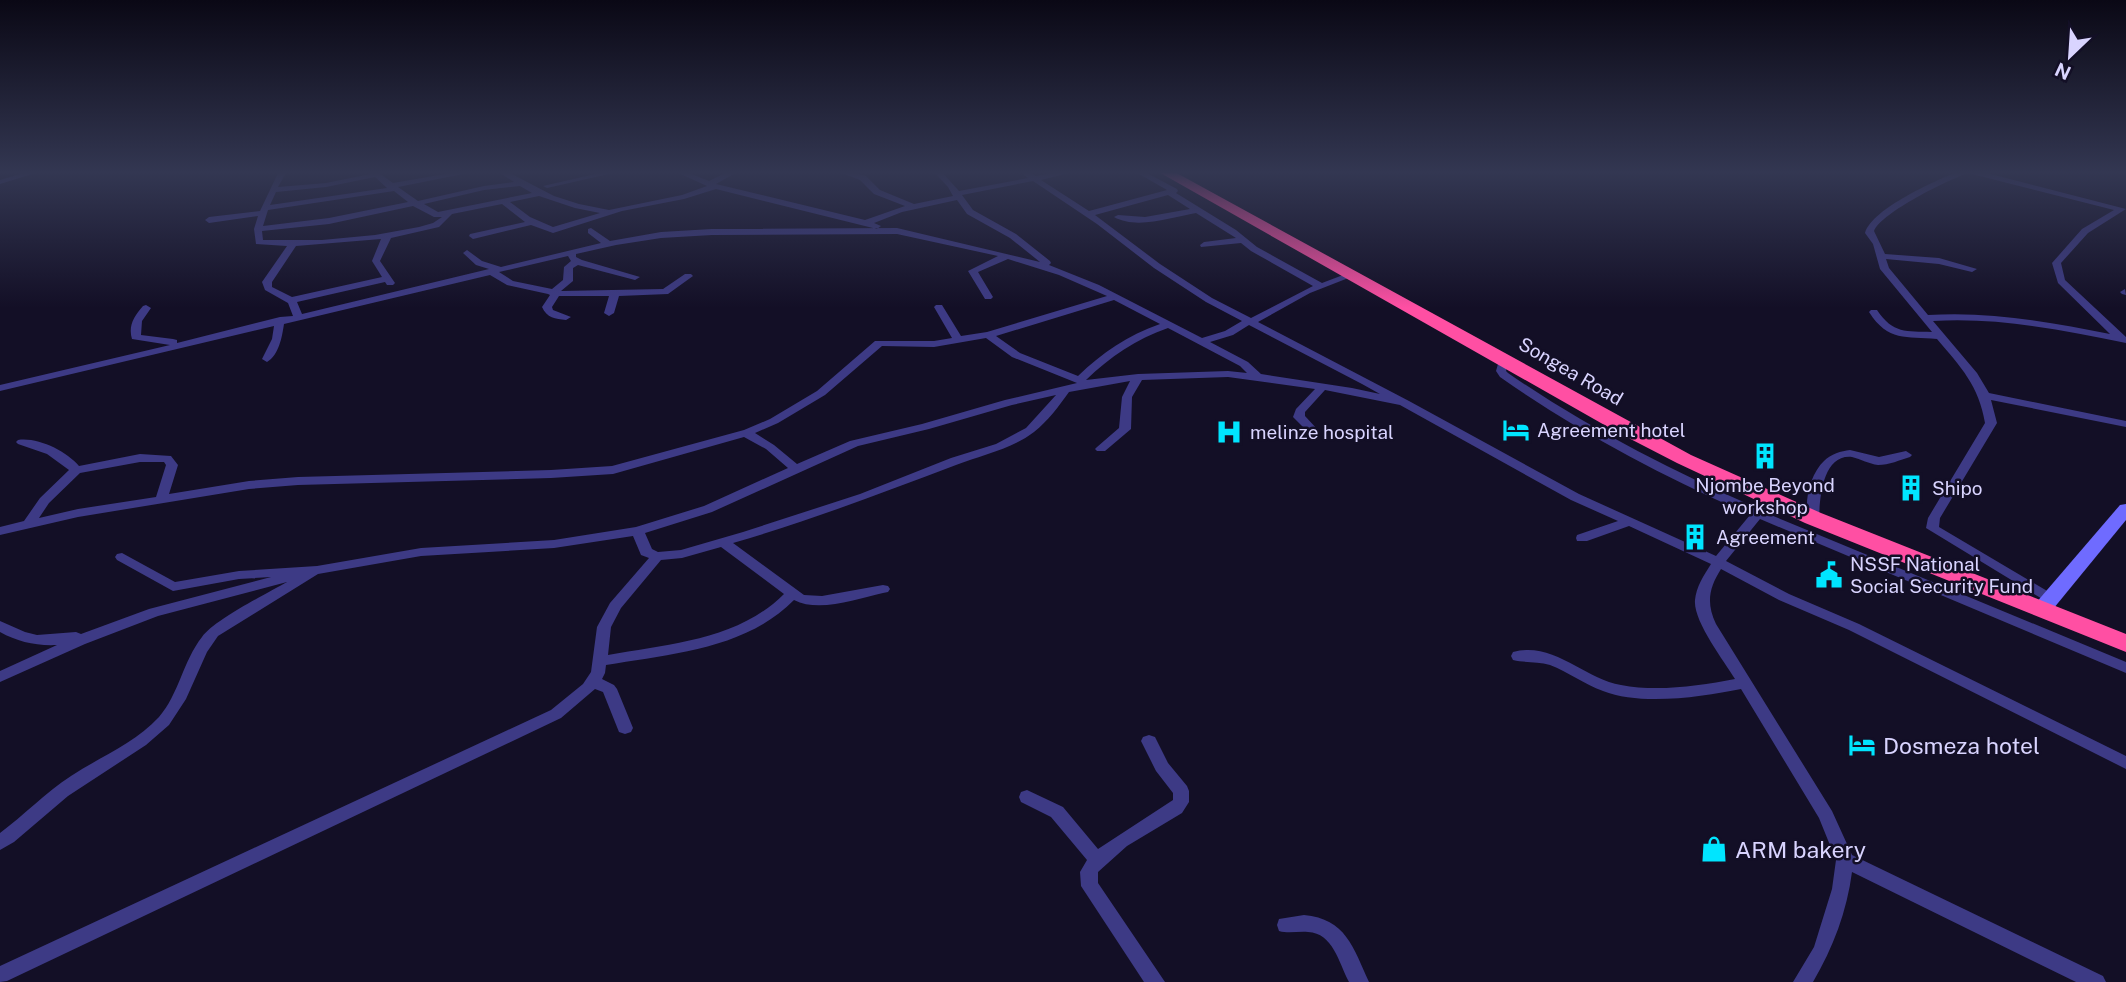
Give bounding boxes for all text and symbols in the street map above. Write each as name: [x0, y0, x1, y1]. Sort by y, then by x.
north arrow: [2035, 21, 2105, 91]
text: N: [2051, 58, 2074, 85]
street label: Songea Road: [1515, 332, 1627, 410]
hotel icon: Agreement hotel: [1501, 415, 1531, 445]
hospital icon: melinze hospital: [1214, 417, 1244, 447]
place label: Agreement hotel: [1537, 419, 1685, 441]
place label: melinze hospital: [1250, 421, 1394, 443]
building icon: Njombe Beyond workshop: [1750, 441, 1780, 471]
building icon: Shipo: [1896, 473, 1926, 503]
place label: Njombe Beyond workshop: [1695, 474, 1835, 518]
place label: Shipo: [1932, 477, 1983, 499]
building icon: Agreement: [1680, 522, 1710, 552]
place label: Agreement: [1716, 526, 1815, 548]
place label: NSSF National Social Security Fund: [1850, 553, 2033, 597]
public building icon: NSSF National Social Security Fund: [1814, 560, 1844, 590]
hotel icon: Dosmeza hotel: [1847, 730, 1877, 760]
place label: Dosmeza hotel: [1883, 732, 2040, 759]
shop icon: ARM bakery: [1699, 834, 1729, 864]
place label: ARM bakery: [1735, 836, 1866, 863]

